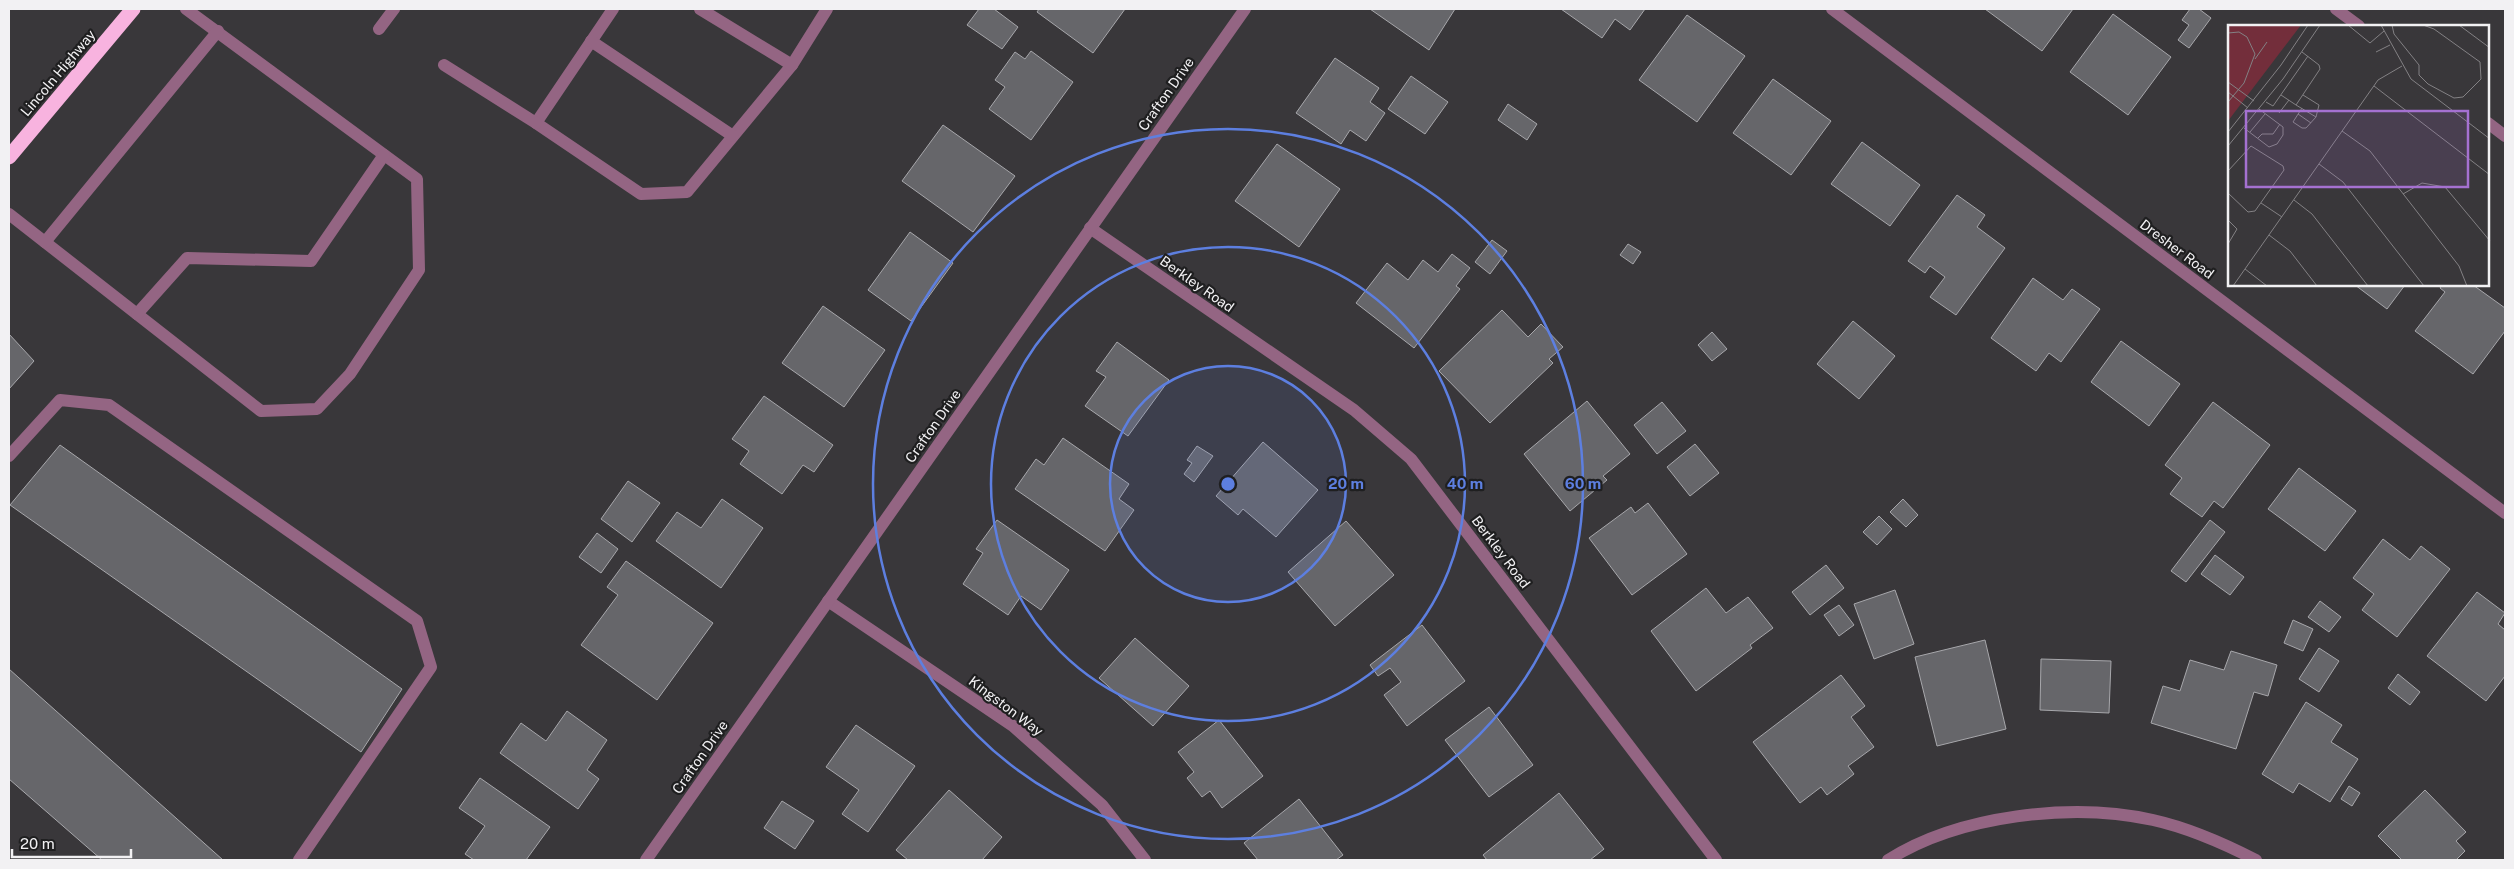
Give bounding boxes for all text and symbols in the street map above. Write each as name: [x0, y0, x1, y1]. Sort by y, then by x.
inset map: [2228, 25, 2489, 286]
street label: Lincoln Highway: [17, 26, 99, 119]
street label: Crafton Drive: [1135, 54, 1197, 134]
street label: Dresher Road: [2137, 216, 2217, 282]
street label: Berkley Road: [1157, 253, 1237, 315]
street label: Crafton Drive: [902, 386, 964, 466]
centre of rings: [1219, 475, 1237, 493]
text: 20 m: [1328, 475, 1364, 492]
text: 40 m: [1447, 475, 1483, 492]
text: 60 m: [1565, 475, 1601, 492]
street label: Berkley Road: [1469, 513, 1533, 591]
street label: Kingston Way: [966, 673, 1047, 739]
street label: Crafton Drive: [669, 717, 731, 797]
scale bar: [12, 826, 131, 858]
text: 20 m: [20, 835, 55, 852]

